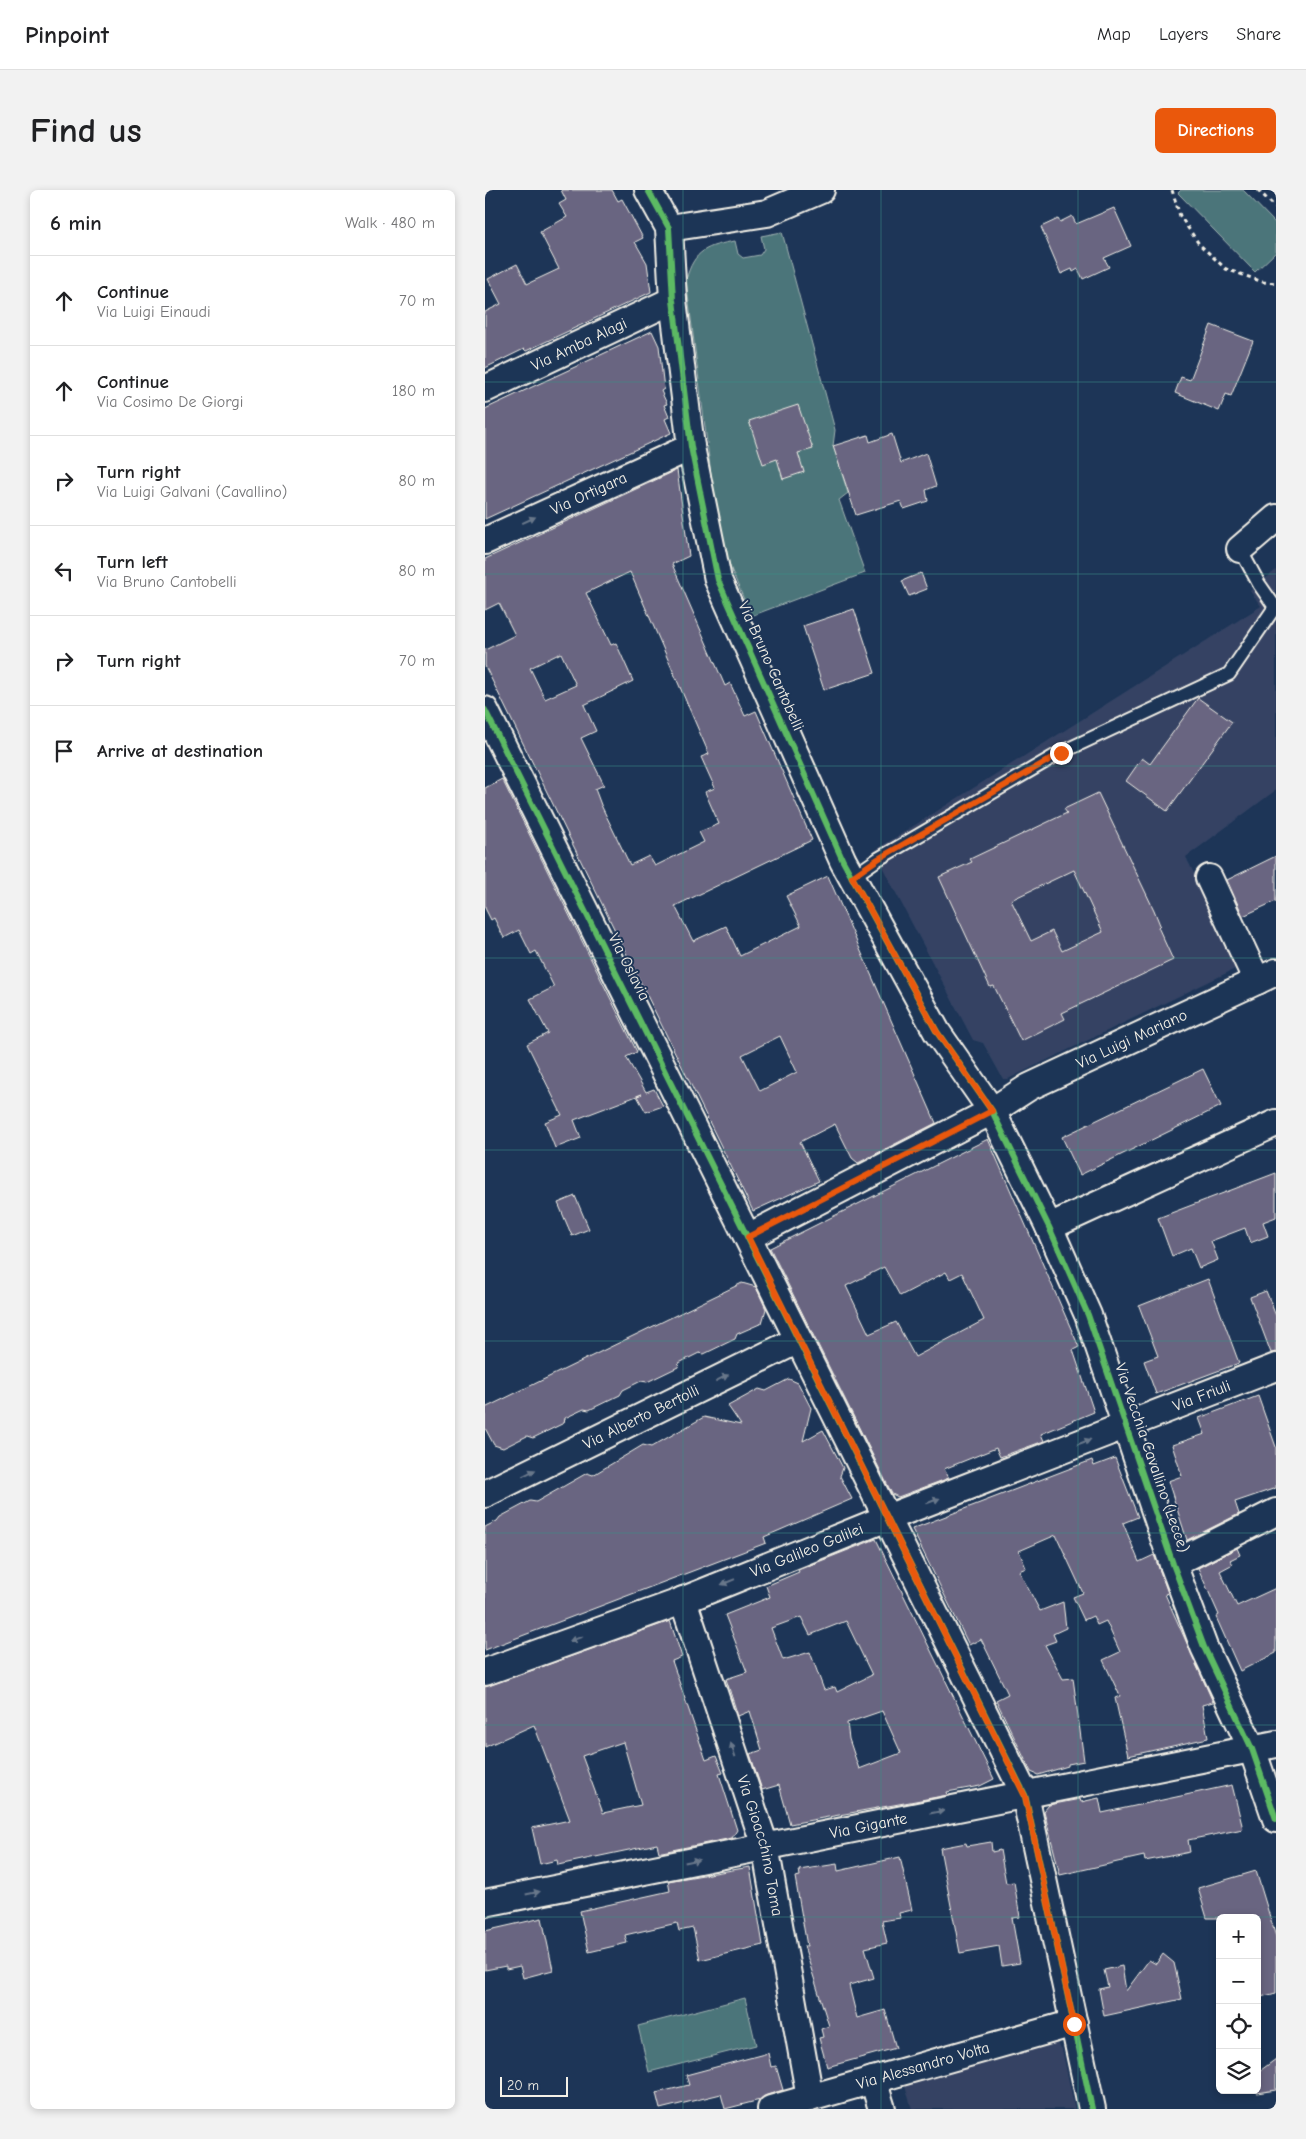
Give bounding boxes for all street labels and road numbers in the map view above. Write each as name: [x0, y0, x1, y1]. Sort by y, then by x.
street label: Via Amba Alagi: [528, 314, 630, 375]
street label: Via Ortigara: [548, 469, 630, 519]
street label: Via Bruno Cantobelli: [734, 599, 808, 733]
street label: Via Oslavia: [604, 930, 654, 1004]
street label: Via Luigi Mariano: [1073, 1006, 1190, 1073]
street label: Via Vecchia Cavallino (Lecce): [1111, 1361, 1193, 1555]
street label: Via Friuli: [1170, 1377, 1233, 1415]
street label: Via Alberto Bertolli: [580, 1381, 702, 1453]
street label: Via Galileo Galilei: [748, 1520, 866, 1581]
street label: Via Gioacchino Toma: [733, 1773, 786, 1918]
street label: Via Gigante: [828, 1809, 909, 1843]
street label: Via Alessandro Volta: [854, 2038, 992, 2093]

